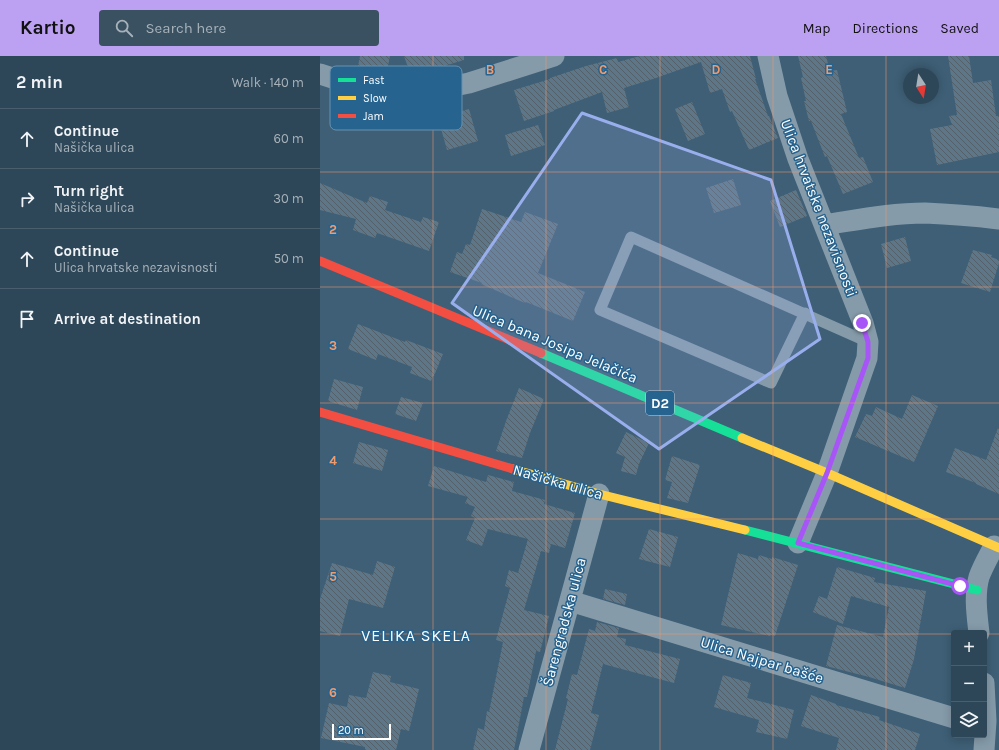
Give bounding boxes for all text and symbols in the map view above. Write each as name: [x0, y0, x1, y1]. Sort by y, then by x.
search box: [99, 10, 379, 46]
text: Kartio: [20, 17, 75, 39]
icon: search: [113, 17, 135, 39]
text: Search here: [145, 19, 226, 37]
text: Map: [803, 20, 831, 37]
text: Directions: [853, 20, 918, 37]
text: Saved: [940, 20, 979, 37]
text: B: [486, 62, 494, 77]
text: C: [599, 62, 607, 77]
text: D: [712, 62, 721, 77]
text: E: [825, 62, 833, 77]
legend: [330, 66, 462, 130]
north arrow: [903, 68, 939, 104]
text: 2 min: [16, 72, 63, 92]
text: Fast: [363, 74, 384, 87]
text: Walk · 140 m: [232, 75, 304, 90]
text: Slow: [363, 92, 387, 105]
text: Jam: [363, 110, 384, 123]
street label: Ulica hrvatske nezavisnosti: [777, 117, 861, 299]
text: Continue: [54, 122, 119, 140]
icon: ahead: [16, 128, 38, 150]
text: 60 m: [274, 131, 304, 146]
text: Našička ulica: [54, 140, 134, 155]
text: Turn right: [54, 182, 124, 200]
icon: right: [16, 188, 38, 210]
text: 30 m: [273, 191, 304, 206]
text: Našička ulica: [54, 200, 134, 215]
text: 2: [329, 222, 337, 237]
text: Continue: [54, 242, 119, 260]
icon: ahead: [16, 248, 38, 270]
text: 50 m: [274, 251, 304, 266]
text: Ulica hrvatske nezavisnosti: [54, 260, 218, 275]
street label: Ulica bana Josipa Jelačića: [470, 301, 640, 387]
icon: arrive: [16, 308, 38, 330]
text: Arrive at destination: [54, 310, 201, 328]
route end: [853, 314, 871, 332]
text: 3: [329, 338, 337, 353]
road number: D2: [646, 391, 674, 415]
text: 4: [329, 453, 337, 468]
street label: Našička ulica: [511, 461, 605, 503]
street label: Šarengradska ulica: [538, 556, 590, 688]
text: 5: [329, 569, 337, 584]
route start: [951, 577, 969, 595]
district label: VELIKA SKELA: [361, 626, 471, 645]
map controls: [951, 630, 987, 738]
button: +: [951, 630, 987, 666]
street label: Ulica Najpar bašće: [698, 633, 826, 687]
button: −: [951, 666, 987, 702]
text: 6: [329, 685, 337, 700]
button: layers: [951, 702, 987, 738]
scale bar: [332, 722, 391, 741]
text: 20 m: [338, 724, 364, 737]

